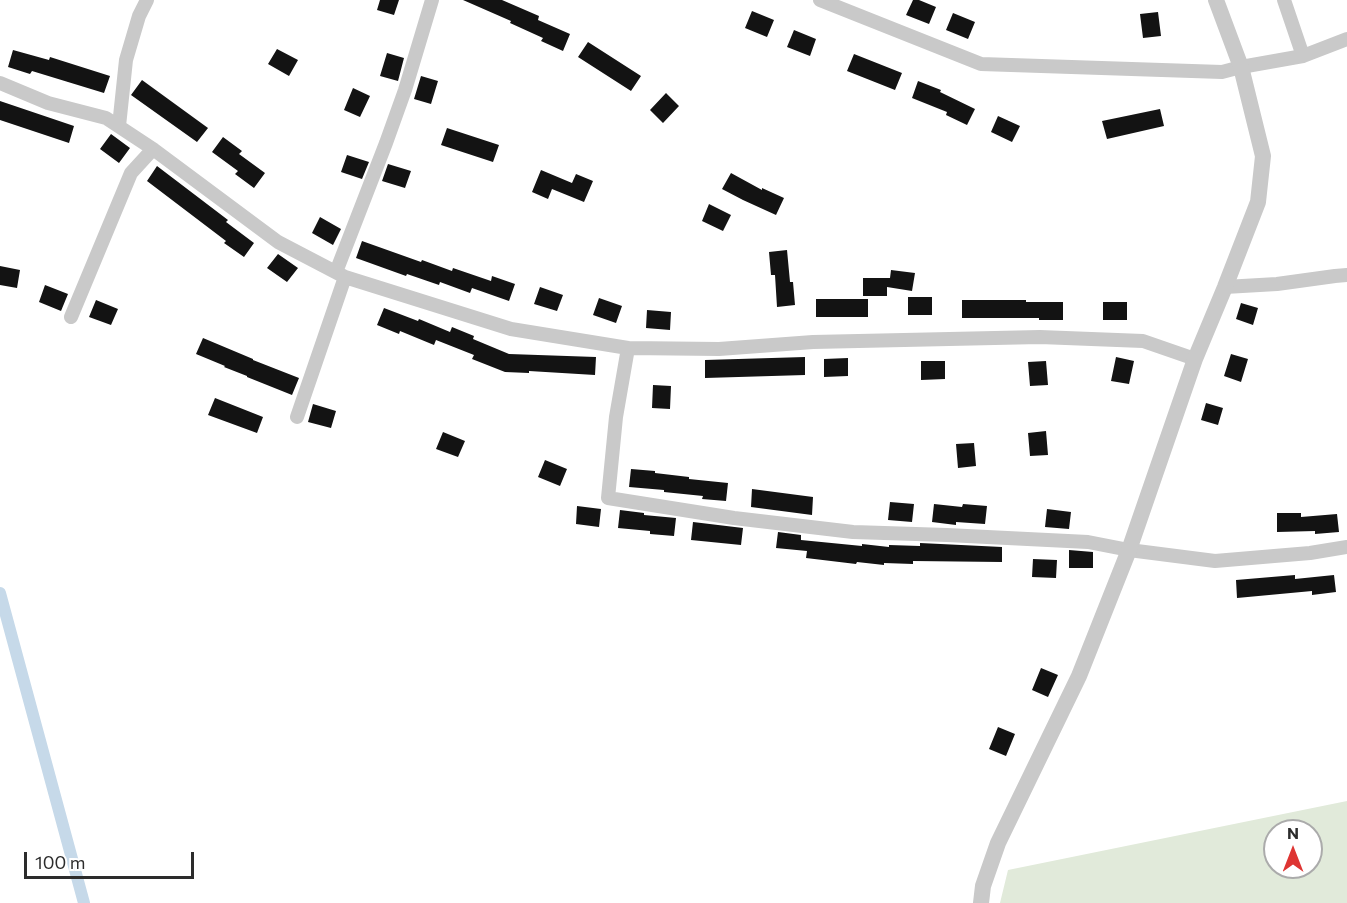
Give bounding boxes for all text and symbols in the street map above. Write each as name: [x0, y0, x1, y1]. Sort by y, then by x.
north arrow: [1263, 819, 1323, 879]
text: N: [1287, 823, 1299, 842]
scale bar: [27, 840, 196, 878]
text: 100 m: [35, 851, 85, 873]

